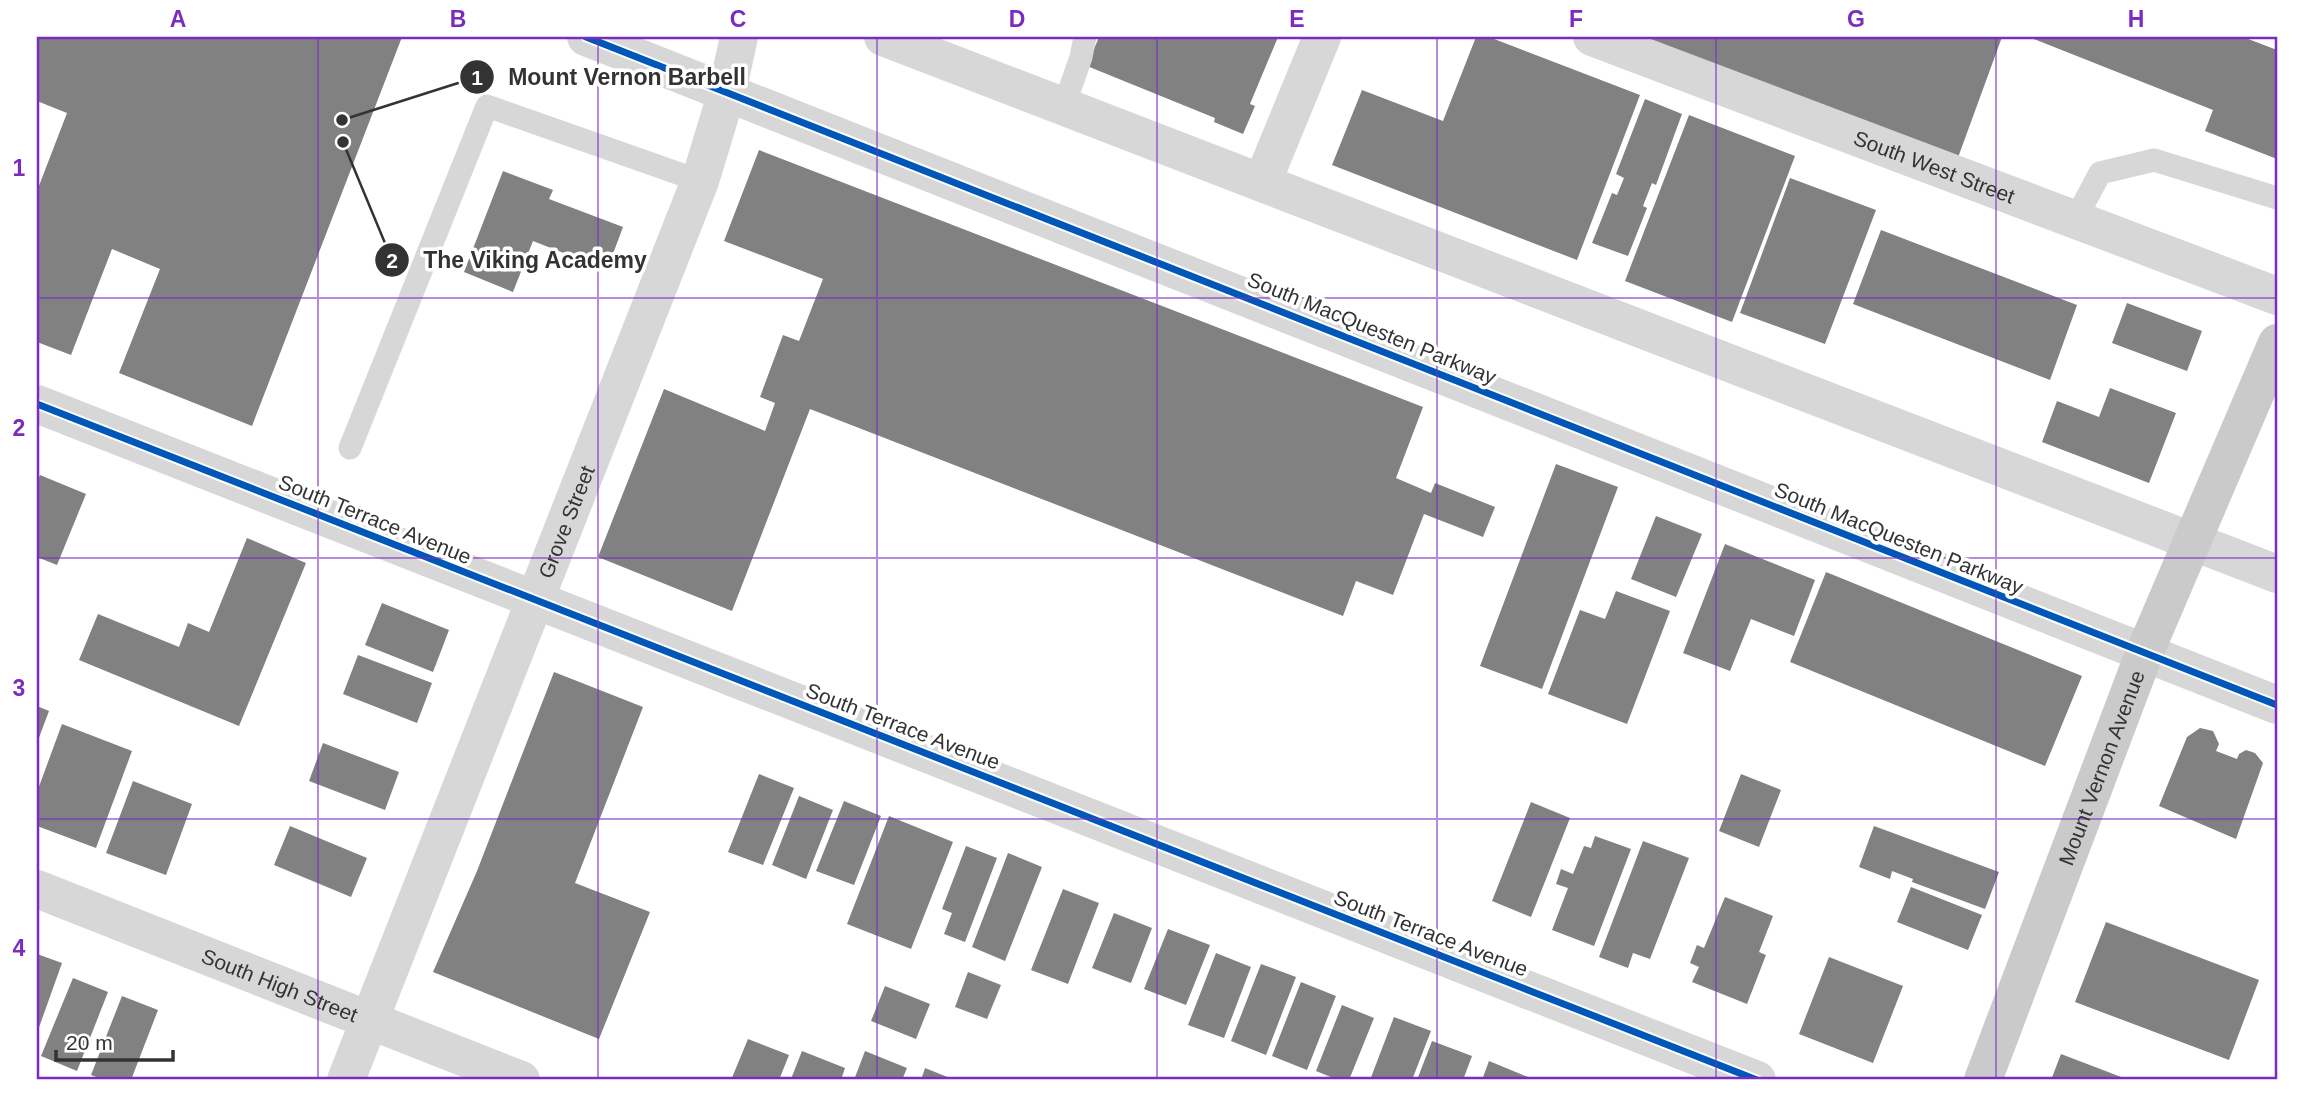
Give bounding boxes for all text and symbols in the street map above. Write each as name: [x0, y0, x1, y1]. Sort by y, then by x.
text: A: [170, 6, 186, 32]
text: B: [450, 6, 466, 32]
text: C: [730, 6, 746, 32]
text: D: [1009, 6, 1025, 32]
text: E: [1289, 6, 1305, 32]
text: F: [1569, 6, 1583, 32]
text: G: [1847, 6, 1865, 32]
text: H: [2128, 6, 2144, 32]
callout: Mount Vernon Barbell: [459, 55, 760, 99]
text: Mount Vernon Barbell: [508, 64, 746, 90]
text: 1: [471, 66, 483, 89]
street label: South West Street: [1851, 126, 2018, 207]
text: 1: [13, 155, 26, 181]
callout: The Viking Academy: [374, 238, 662, 282]
text: The Viking Academy: [423, 247, 647, 273]
text: 2: [386, 249, 398, 272]
street label: South MacQuesten Parkway: [1244, 267, 1500, 389]
text: 2: [13, 415, 25, 441]
street label: Grove Street: [533, 462, 598, 581]
street label: South Terrace Avenue: [275, 470, 475, 568]
street label: South MacQuesten Parkway: [1771, 477, 2027, 599]
street label: Mount Vernon Avenue: [2054, 667, 2148, 868]
text: 3: [13, 675, 25, 701]
street label: South Terrace Avenue: [803, 678, 1003, 774]
street label: South Terrace Avenue: [1331, 885, 1531, 981]
text: 4: [13, 935, 26, 961]
street label: South High Street: [198, 944, 361, 1026]
scale bar: [56, 1019, 173, 1063]
text: 20 m: [66, 1031, 113, 1054]

